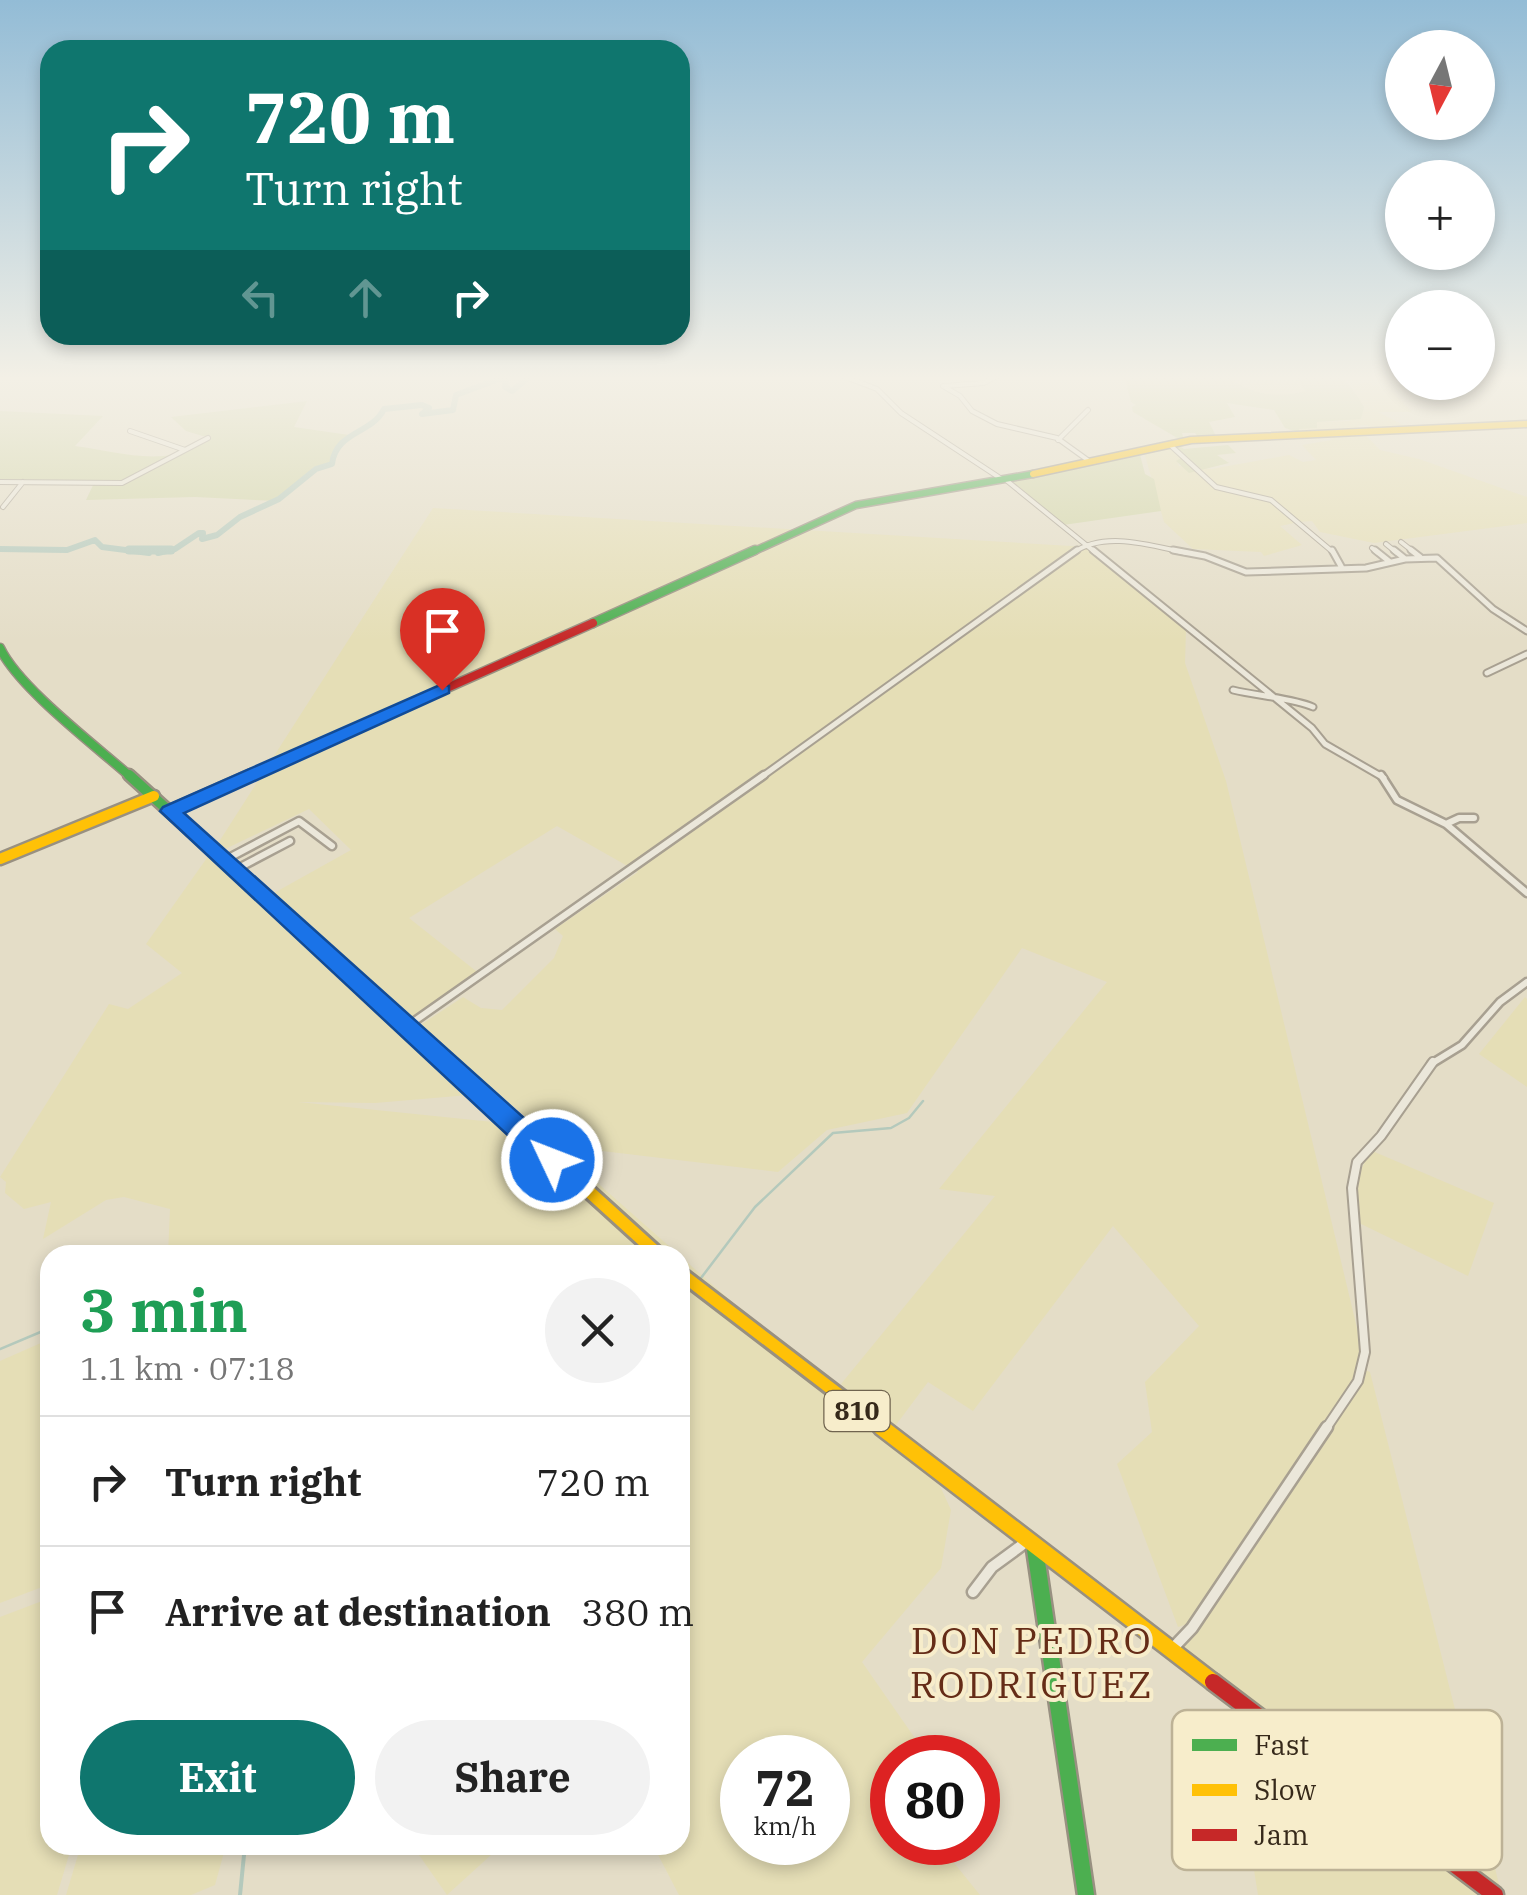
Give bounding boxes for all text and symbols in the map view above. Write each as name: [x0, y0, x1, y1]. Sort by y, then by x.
north arrow: [1385, 30, 1495, 140]
map controls: [1385, 30, 1495, 400]
text: 720 m: [245, 71, 455, 162]
icon: right: [80, 80, 210, 210]
text: Turn right: [245, 159, 463, 217]
button: +: [1385, 160, 1495, 270]
icon: left: [233, 270, 288, 325]
icon: ahead: [338, 270, 393, 325]
icon: right: [443, 270, 498, 325]
button: −: [1385, 290, 1495, 400]
pin: [400, 588, 485, 691]
icon: arrive: [415, 603, 470, 658]
position arrow: [500, 1108, 604, 1212]
text: 3 min: [80, 1270, 248, 1349]
button: close: [545, 1278, 650, 1383]
text: 1.1 km · 07:18: [80, 1347, 295, 1389]
road number: 810: [824, 1391, 890, 1431]
icon: right: [80, 1454, 135, 1509]
text: Turn right: [165, 1457, 361, 1506]
text: 720 m: [537, 1457, 650, 1506]
icon: arrive: [80, 1584, 135, 1639]
text: Arrive at destination: [165, 1587, 551, 1636]
text: 380 m: [581, 1587, 694, 1636]
district label: DON PEDRO RODRIGUEZ: [910, 1615, 1154, 1708]
legend: [1172, 1710, 1502, 1870]
button: Exit: [80, 1720, 355, 1835]
button: Share: [375, 1720, 650, 1835]
text: Fast: [1254, 1726, 1309, 1763]
speed limit sign: 80: [870, 1735, 1000, 1865]
text: 72: [755, 1755, 815, 1820]
text: Slow: [1254, 1771, 1316, 1808]
text: km/h: [753, 1809, 817, 1842]
text: Jam: [1254, 1816, 1309, 1853]

